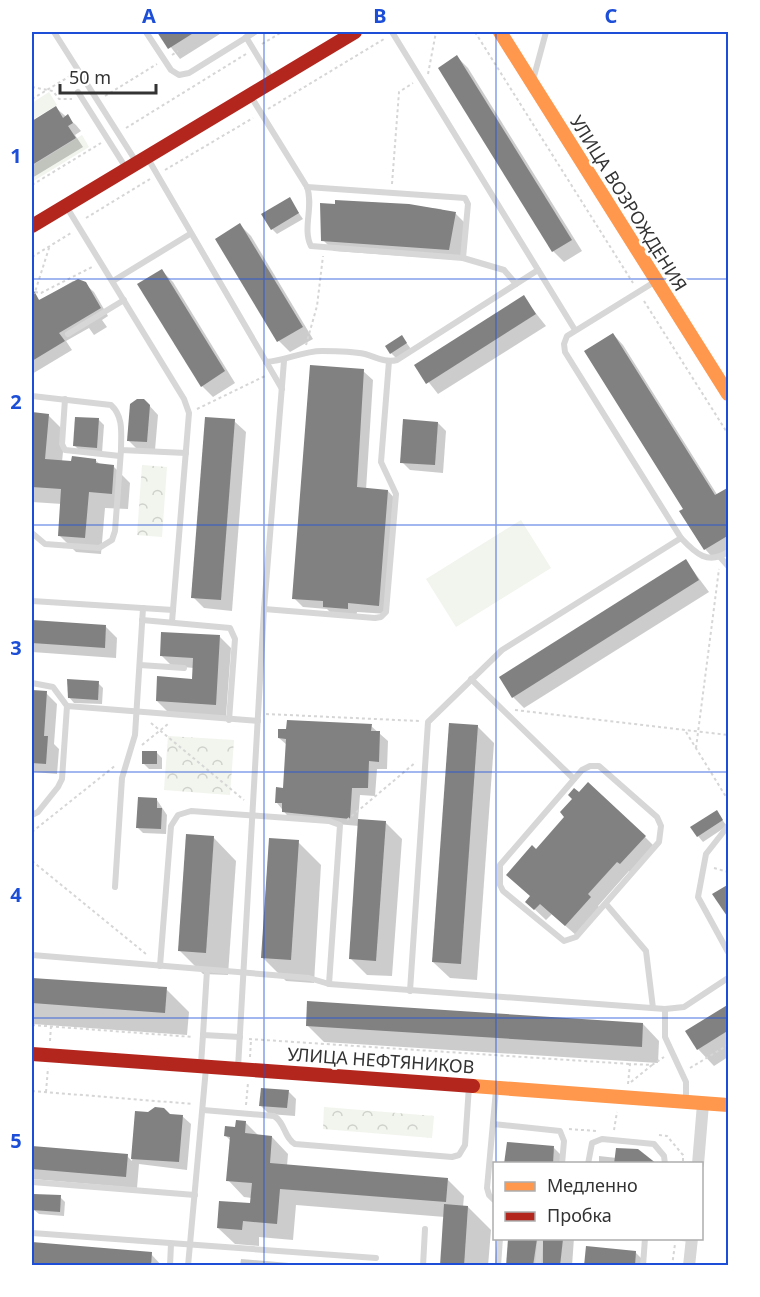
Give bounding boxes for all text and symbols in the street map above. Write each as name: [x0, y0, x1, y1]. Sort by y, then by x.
text: A: [142, 2, 156, 29]
text: B: [373, 2, 387, 29]
text: C: [605, 2, 618, 29]
scale bar: [60, 57, 156, 95]
text: 50 m: [69, 65, 111, 89]
street label: УЛИЦА ВОЗРОЖДЕНИЯ: [565, 111, 693, 295]
text: 1: [10, 142, 22, 169]
text: 2: [10, 388, 22, 415]
text: 3: [10, 634, 22, 661]
text: 4: [10, 881, 22, 908]
street label: УЛИЦА НЕФТЯНИКОВ: [287, 1041, 475, 1079]
text: 5: [10, 1127, 22, 1154]
legend: [493, 1162, 703, 1240]
text: Медленно: [547, 1173, 638, 1197]
text: Пробка: [547, 1203, 612, 1227]

